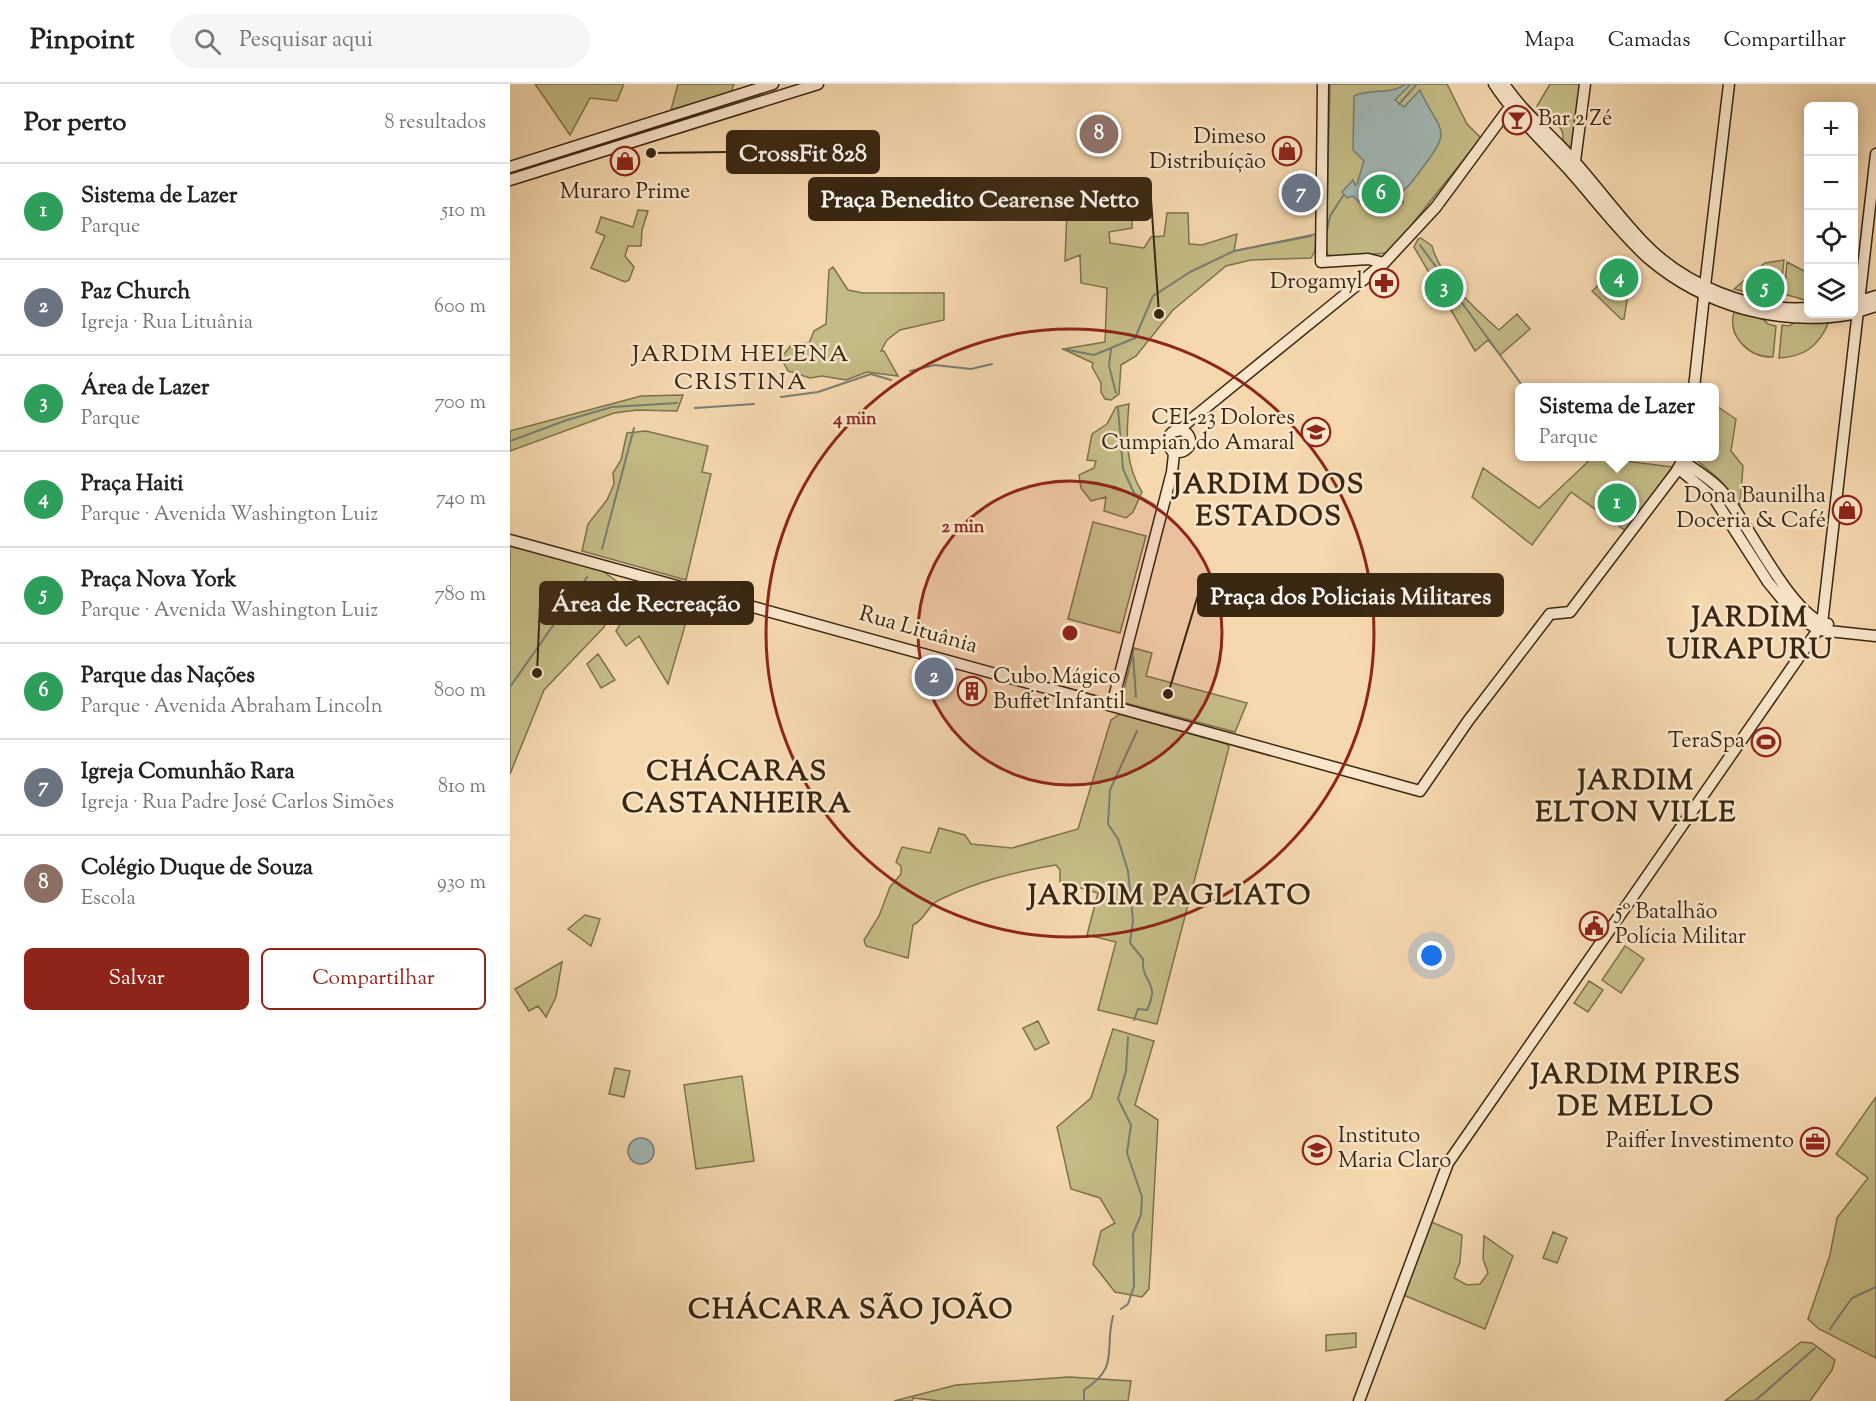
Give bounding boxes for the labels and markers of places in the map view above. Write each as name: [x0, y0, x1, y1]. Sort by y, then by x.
bar icon: Bar 2 Zé: [1501, 104, 1533, 136]
place label: Bar 2 Zé: [1538, 104, 1612, 136]
pin: 8: [1080, 112, 1118, 156]
place label: Dimeso Distribuíção: [1149, 122, 1266, 179]
callout: CrossFit 828: [727, 131, 879, 173]
shop icon: Dimeso Distribuíção: [1271, 135, 1303, 167]
shop icon: Muraro Prime: [609, 145, 641, 177]
pin: 7: [1282, 170, 1320, 216]
pin: 6: [1362, 172, 1400, 216]
place label: Muraro Prime: [560, 177, 690, 209]
callout: Praça Benedito Cearense Netto: [809, 178, 1151, 220]
pin: 4: [1600, 256, 1638, 300]
pin: 3: [1424, 266, 1464, 310]
pin: 5: [1746, 266, 1784, 310]
place label: Drogamyl: [1270, 267, 1363, 299]
pharmacy icon: Drogamyl: [1368, 267, 1400, 299]
place label: CEI-23 Dolores Cumpian do Amaral: [1101, 403, 1295, 460]
school or university icon: CEI-23 Dolores Cumpian do Amaral: [1300, 416, 1332, 448]
pin: 1: [1598, 480, 1636, 526]
place label: Dona Baunilha Doceria & Café: [1677, 481, 1826, 538]
shop icon: Dona Baunilha Doceria & Café: [1831, 494, 1863, 526]
callout: Praça dos Policiais Militares: [1198, 574, 1503, 616]
callout: Área de Recreação: [540, 582, 753, 624]
centre of rings: [1060, 623, 1080, 643]
pin: 2: [914, 654, 954, 700]
place label: Cubo Mágico Buffet Infantil: [993, 662, 1125, 719]
building icon: Cubo Mágico Buffet Infantil: [956, 675, 988, 707]
place label: TeraSpa: [1668, 726, 1745, 758]
sports icon: TeraSpa: [1750, 726, 1782, 758]
place label: 5º Batalhão Polícia Militar: [1613, 897, 1746, 954]
public building icon: 5º Batalhão Polícia Militar: [1578, 910, 1610, 942]
place label: Instituto Maria Claro: [1338, 1121, 1451, 1178]
place label: Paiffer Investimento: [1606, 1126, 1794, 1158]
office icon: Paiffer Investimento: [1799, 1126, 1831, 1158]
school or university icon: Instituto Maria Claro: [1301, 1134, 1333, 1166]

